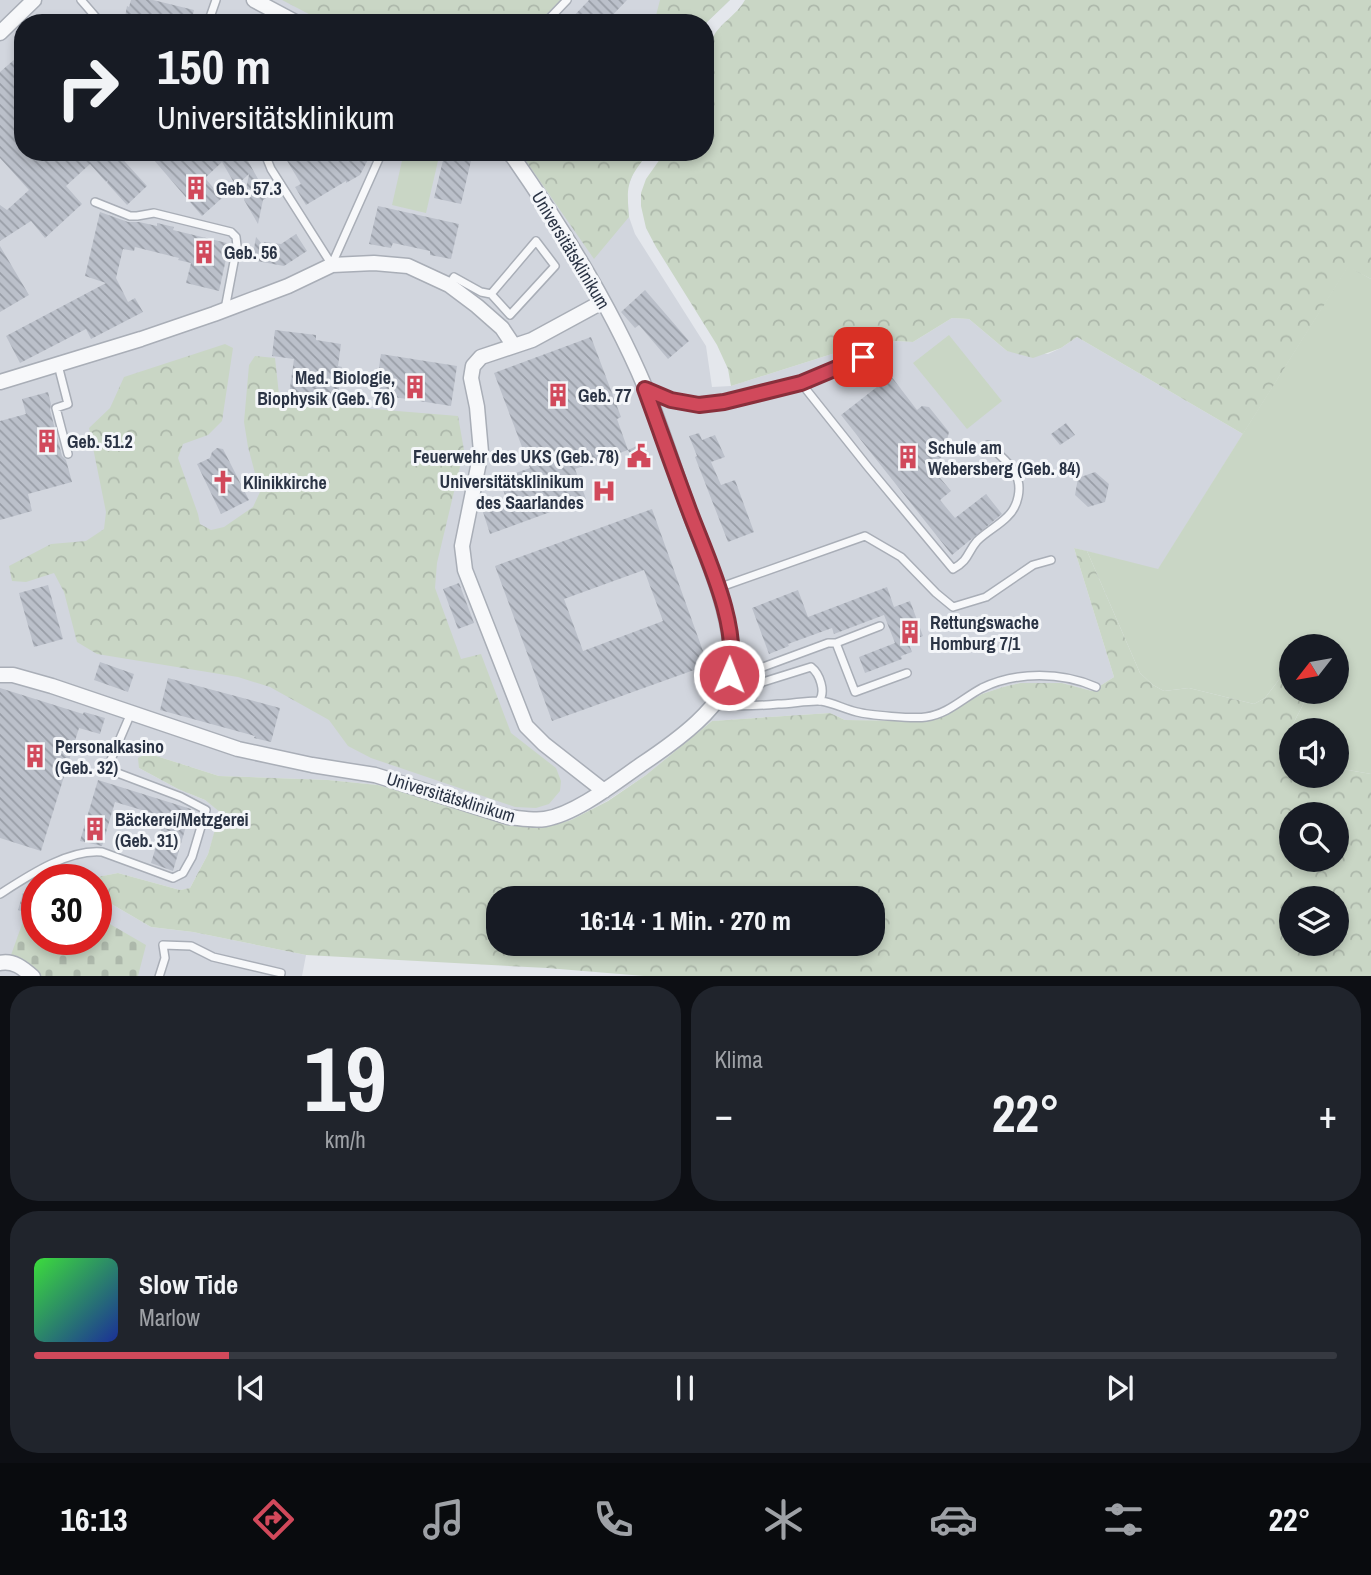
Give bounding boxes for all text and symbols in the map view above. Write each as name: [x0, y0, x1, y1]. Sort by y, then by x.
text: 150 m: [157, 33, 271, 99]
icon: right: [42, 42, 133, 133]
text: Universitätsklinikum: [157, 96, 395, 139]
building icon: Geb. 57.3: [182, 174, 210, 202]
place label: Geb. 57.3: [216, 176, 282, 201]
street label: Universitätsklinikum: [526, 186, 616, 314]
building icon: Geb. 56: [190, 238, 218, 266]
place label: Geb. 56: [224, 240, 277, 265]
pin: [833, 327, 893, 387]
icon: arrive: [844, 338, 882, 376]
place label: Med. Biologie, Biophysik (Geb. 76): [257, 365, 395, 411]
building icon: Med. Biologie, Biophysik (Geb. 76): [401, 373, 429, 401]
building icon: Geb. 77: [544, 381, 572, 409]
place label: Geb. 77: [578, 383, 631, 408]
building icon: Geb. 51.2: [33, 427, 61, 455]
place label: Geb. 51.2: [67, 429, 133, 454]
place label: Schule am Webersberg (Geb. 84): [928, 435, 1080, 481]
public building icon: Feuerwehr des UKS (Geb. 78): [625, 442, 653, 470]
building icon: Schule am Webersberg (Geb. 84): [894, 443, 922, 471]
place label: Feuerwehr des UKS (Geb. 78): [413, 444, 619, 469]
church icon: Klinikkirche: [209, 468, 237, 496]
place label: Universitätsklinikum des Saarlandes: [440, 469, 584, 515]
place label: Klinikkirche: [243, 470, 327, 495]
hospital icon: Universitätsklinikum des Saarlandes: [590, 477, 618, 505]
place label: Rettungswache Homburg 7/1: [930, 610, 1039, 656]
building icon: Rettungswache Homburg 7/1: [896, 618, 924, 646]
north arrow: [1279, 634, 1349, 704]
map controls: [1279, 634, 1349, 956]
position arrow: [692, 638, 766, 712]
button: sound: [1279, 718, 1349, 788]
place label: Personalkasino (Geb. 32): [55, 734, 164, 780]
building icon: Personalkasino (Geb. 32): [21, 742, 49, 770]
street label: Universitätsklinikum: [383, 765, 519, 829]
button: search: [1279, 802, 1349, 872]
place label: Bäckerei/Metzgerei (Geb. 31): [115, 807, 249, 853]
building icon: Bäckerei/Metzgerei (Geb. 31): [81, 815, 109, 843]
speed limit sign: 30: [21, 864, 112, 955]
button: layers: [1279, 886, 1349, 956]
text: 16:14 · 1 Min. · 270 m: [580, 903, 791, 938]
text: 19: [304, 1017, 387, 1139]
text: Klima: [715, 1044, 763, 1075]
text: 22°: [992, 1078, 1060, 1148]
text: −: [715, 1089, 733, 1140]
text: +: [1319, 1089, 1337, 1140]
text: km/h: [325, 1124, 366, 1155]
text: Slow Tide: [139, 1267, 238, 1302]
text: Marlow: [139, 1302, 200, 1333]
icon: previous: [232, 1369, 270, 1407]
icon: pause: [666, 1369, 704, 1407]
icon: next: [1101, 1369, 1139, 1407]
icon: directions: [249, 1495, 298, 1544]
icon: music: [419, 1495, 468, 1544]
icon: phone: [589, 1495, 638, 1544]
icon: climate: [759, 1495, 808, 1544]
icon: car: [929, 1495, 978, 1544]
icon: filters: [1099, 1495, 1148, 1544]
text: 16:13: [60, 1498, 128, 1541]
text: 22°: [1268, 1498, 1310, 1541]

